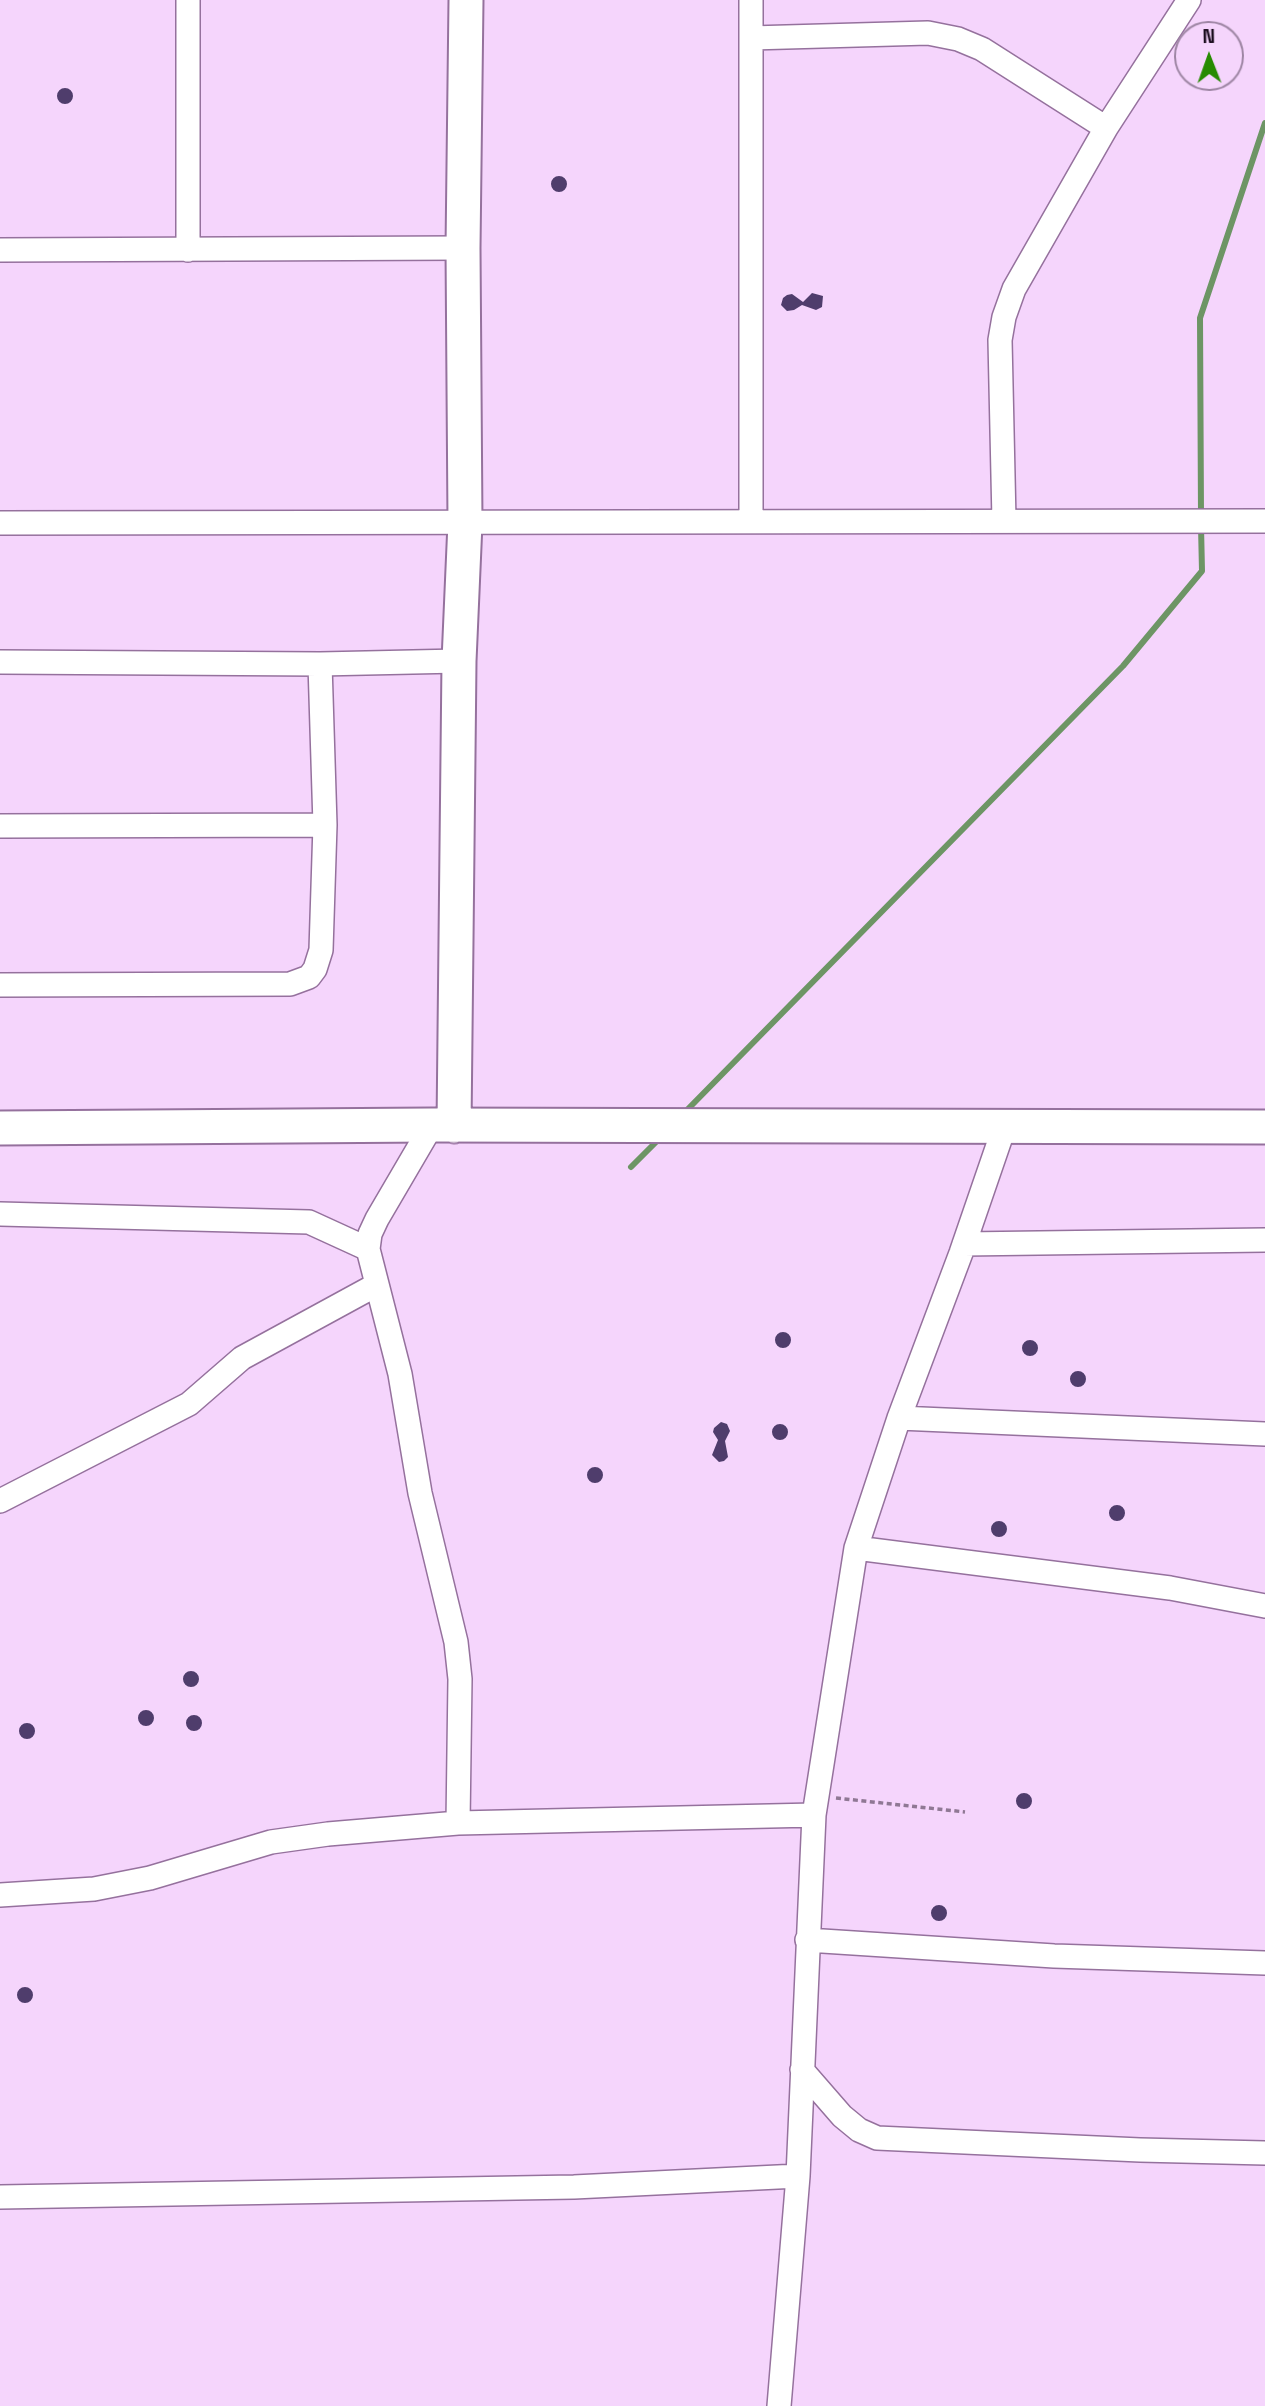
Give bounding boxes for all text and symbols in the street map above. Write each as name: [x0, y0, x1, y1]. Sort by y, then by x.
north arrow: [1174, 21, 1244, 91]
text: N: [1202, 24, 1215, 49]

